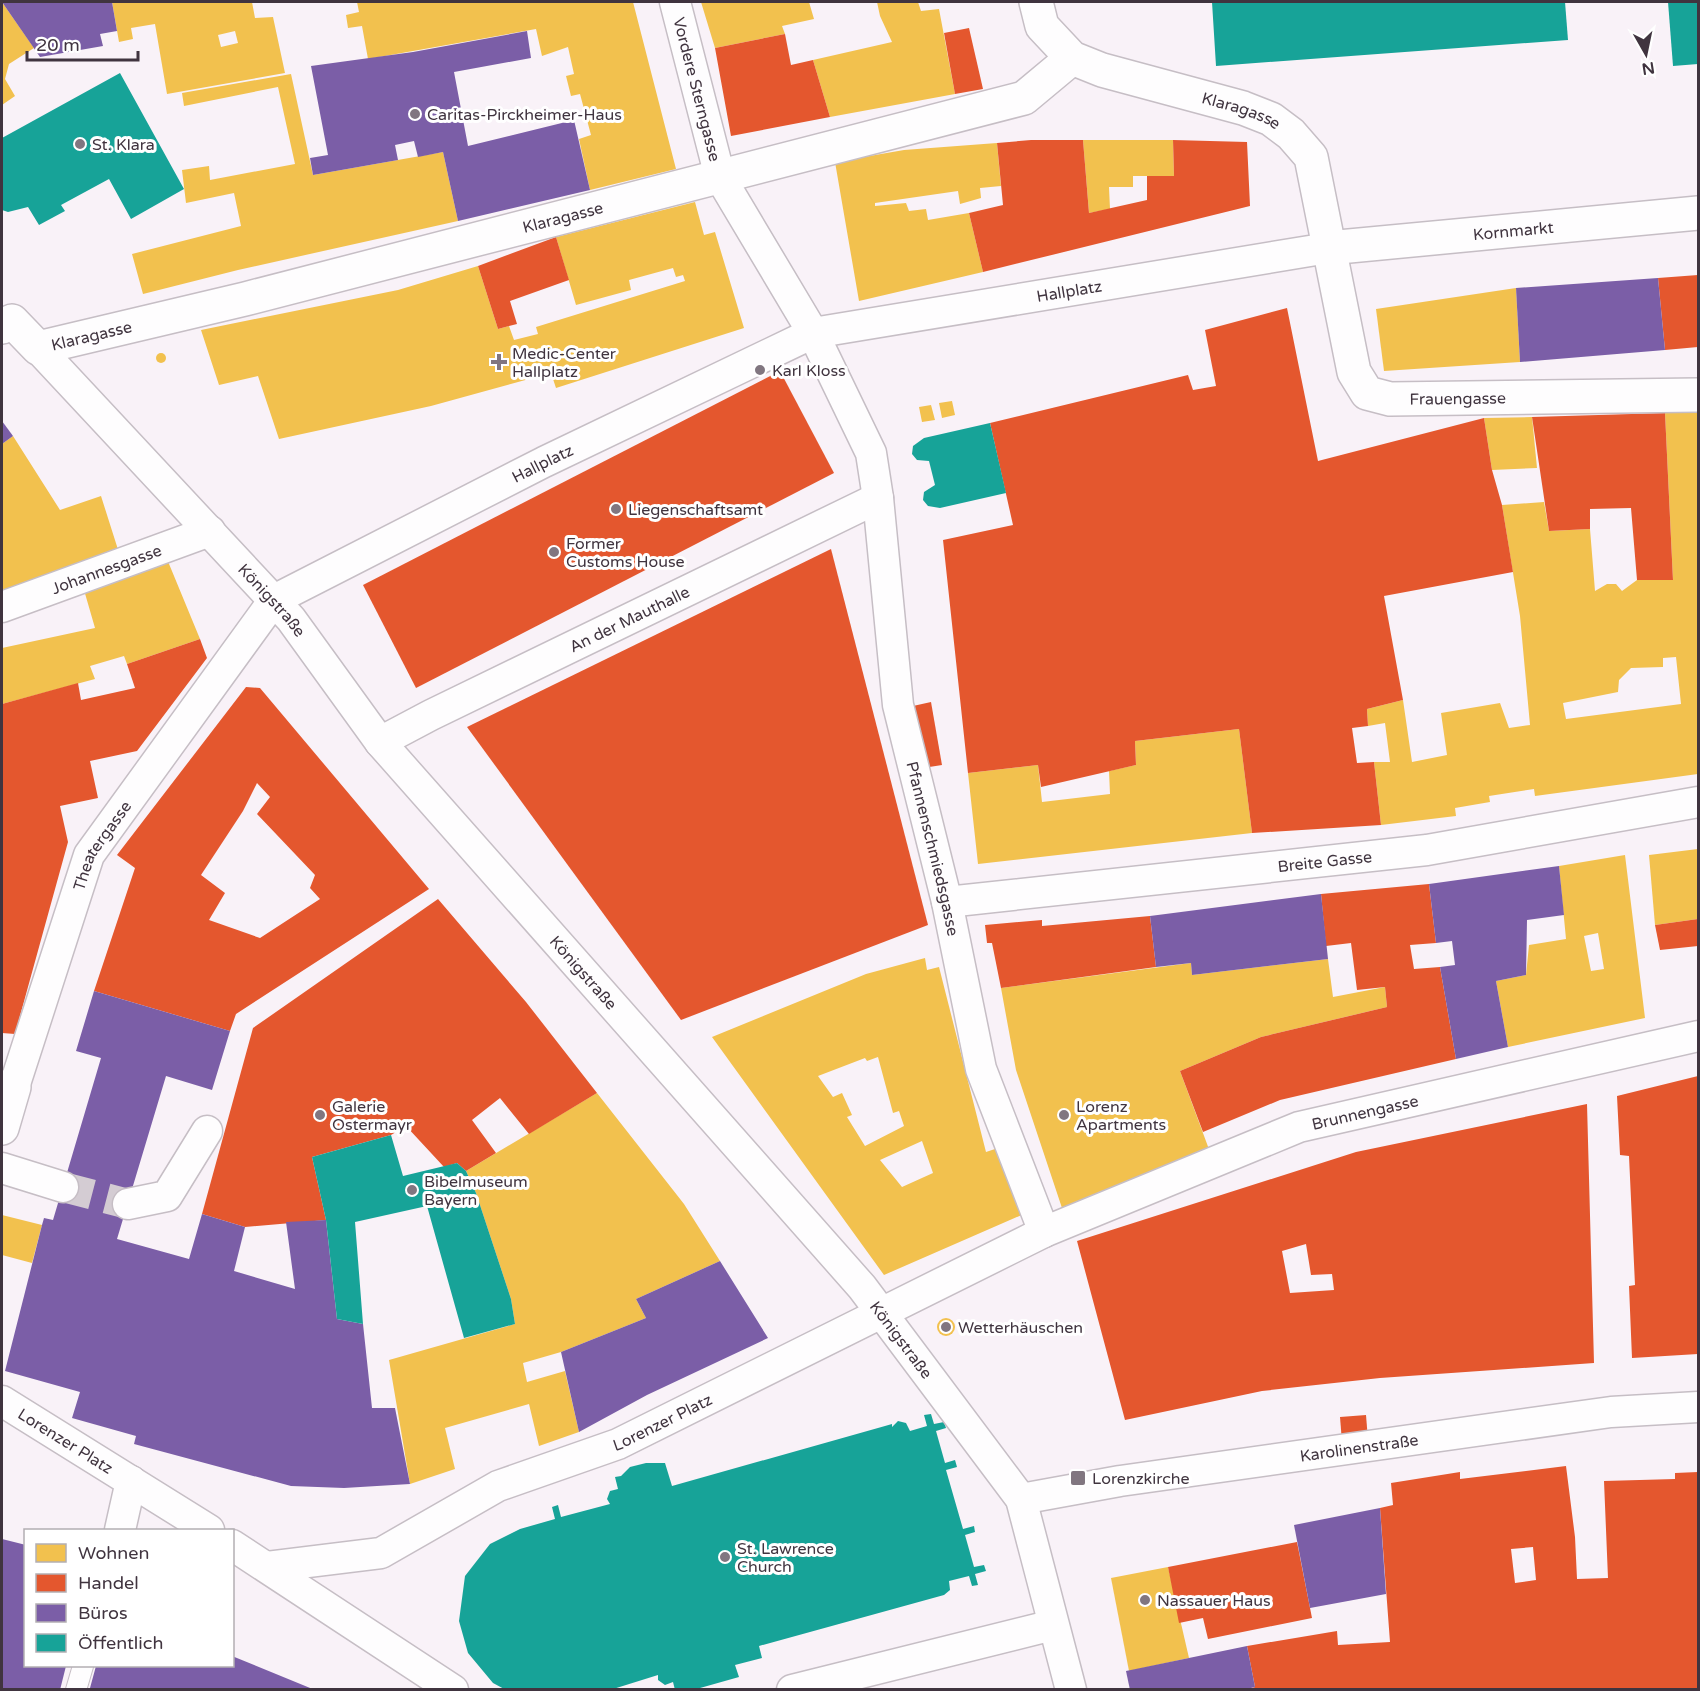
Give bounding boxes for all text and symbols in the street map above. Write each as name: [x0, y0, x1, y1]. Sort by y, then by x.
street label: Vordere Sterngasse: [668, 15, 725, 164]
scale bar: [27, 24, 138, 62]
north arrow: [1616, 24, 1676, 84]
text: 20 m: [36, 34, 80, 56]
text: N: [1640, 57, 1656, 79]
street label: Klaragasse: [1199, 88, 1285, 134]
place label: Caritas-Pirckheimer-Haus: [427, 105, 622, 125]
marker: Caritas-Pirckheimer-Haus: [408, 107, 422, 121]
place label: St. Klara: [92, 135, 155, 155]
marker: St. Klara: [73, 137, 87, 151]
street label: Klaragasse: [521, 198, 605, 238]
street label: Kornmarkt: [1472, 218, 1555, 245]
street label: Hallplatz: [1035, 276, 1104, 307]
street label: Klaragasse: [49, 317, 134, 356]
place label: Medic-Center Hallplatz: [512, 344, 617, 382]
marker: Medic-Center Hallplatz: [490, 353, 508, 371]
place label: Karl Kloss: [772, 361, 846, 381]
marker: Karl Kloss: [753, 363, 767, 377]
street label: Frauengasse: [1409, 388, 1506, 410]
street label: Hallplatz: [509, 440, 577, 488]
place label: Liegenschaftsamt: [628, 500, 763, 520]
marker: Liegenschaftsamt: [609, 502, 623, 516]
place label: Former Customs House: [566, 534, 685, 572]
street label: Johannesgasse: [49, 541, 164, 599]
marker: Former Customs House: [547, 545, 561, 559]
street label: Königstraße: [233, 560, 310, 641]
street label: An der Mauthalle: [566, 582, 693, 657]
street label: Pfannenschmiedsgasse: [901, 760, 963, 938]
street label: Theatergasse: [69, 797, 136, 893]
street label: Breite Gasse: [1277, 847, 1373, 877]
street label: Königstraße: [545, 932, 621, 1014]
street label: Brunnengasse: [1310, 1091, 1420, 1135]
place label: Galerie Ostermayr: [332, 1097, 413, 1135]
place label: Lorenz Apartments: [1076, 1097, 1166, 1135]
marker: Galerie Ostermayr: [313, 1108, 327, 1122]
marker: Lorenz Apartments: [1057, 1108, 1071, 1122]
place label: Bibelmuseum Bayern: [424, 1172, 528, 1210]
marker: Bibelmuseum Bayern: [405, 1183, 419, 1197]
street label: Königstraße: [865, 1297, 936, 1383]
place label: Wetterhäuschen: [958, 1318, 1083, 1338]
marker: Wetterhäuschen: [939, 1320, 953, 1334]
street label: Lorenzer Platz: [610, 1390, 716, 1456]
street label: Lorenzer Platz: [14, 1404, 116, 1479]
street label: Karolinenstraße: [1299, 1430, 1420, 1467]
marker: Lorenzkirche: [1069, 1469, 1087, 1487]
place label: Lorenzkirche: [1092, 1469, 1190, 1489]
legend: [24, 1529, 234, 1667]
place label: St. Lawrence Church: [737, 1539, 834, 1577]
text: Wohnen: [78, 1542, 149, 1564]
marker: St. Lawrence Church: [718, 1550, 732, 1564]
text: Handel: [78, 1572, 139, 1594]
place label: Nassauer Haus: [1157, 1591, 1271, 1611]
marker: Nassauer Haus: [1138, 1593, 1152, 1607]
text: Büros: [78, 1602, 128, 1624]
text: Öffentlich: [78, 1632, 163, 1654]

